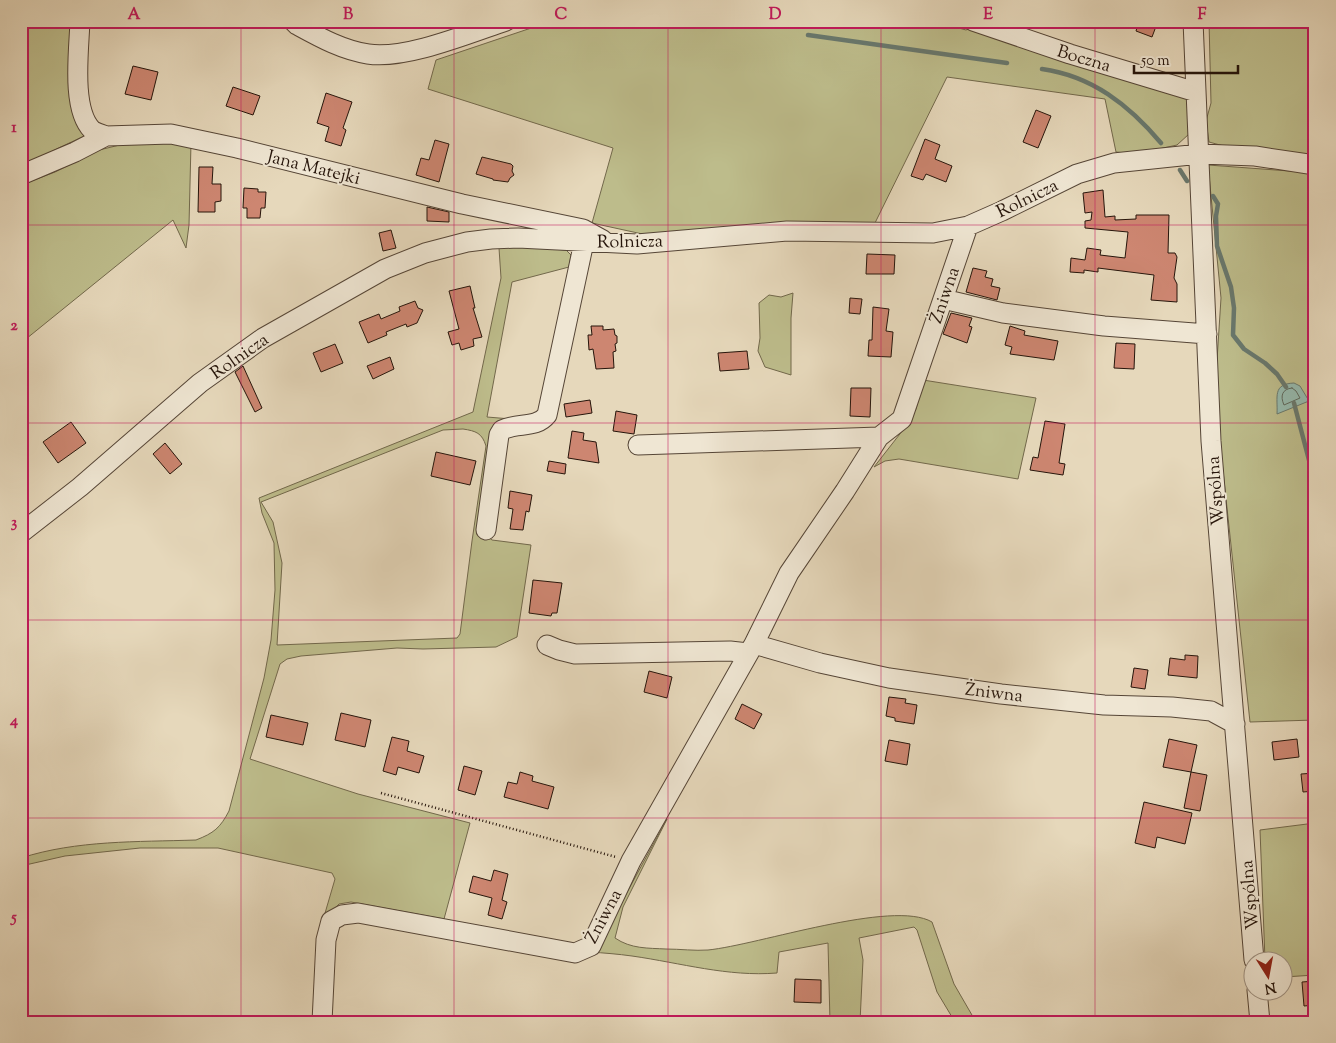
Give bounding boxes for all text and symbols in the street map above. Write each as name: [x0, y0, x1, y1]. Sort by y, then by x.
text: A: [128, 4, 141, 27]
text: B: [343, 4, 353, 27]
text: C: [555, 4, 568, 27]
text: D: [769, 4, 782, 27]
text: E: [983, 4, 993, 27]
text: F: [1198, 4, 1207, 27]
street label: Boczna: [1053, 39, 1114, 80]
scale bar: [1134, 42, 1237, 74]
text: 50 m: [1140, 51, 1170, 72]
text: 1: [11, 117, 17, 140]
street label: Jana Matejki: [263, 145, 363, 193]
street label: Rolnicza: [992, 174, 1063, 226]
street label: Rolnicza: [597, 229, 663, 257]
street label: Żniwna: [924, 264, 968, 327]
text: 2: [10, 315, 18, 338]
street label: Rolnicza: [206, 328, 275, 387]
street label: Wspólna: [1202, 455, 1232, 527]
text: 3: [11, 512, 18, 535]
street label: Żniwna: [963, 678, 1024, 710]
text: 4: [9, 710, 18, 733]
street label: Wspólna: [1235, 859, 1267, 931]
street label: Żniwna: [580, 885, 630, 949]
text: 5: [9, 907, 17, 930]
north arrow: [1244, 950, 1294, 1000]
text: N: [1263, 976, 1277, 998]

